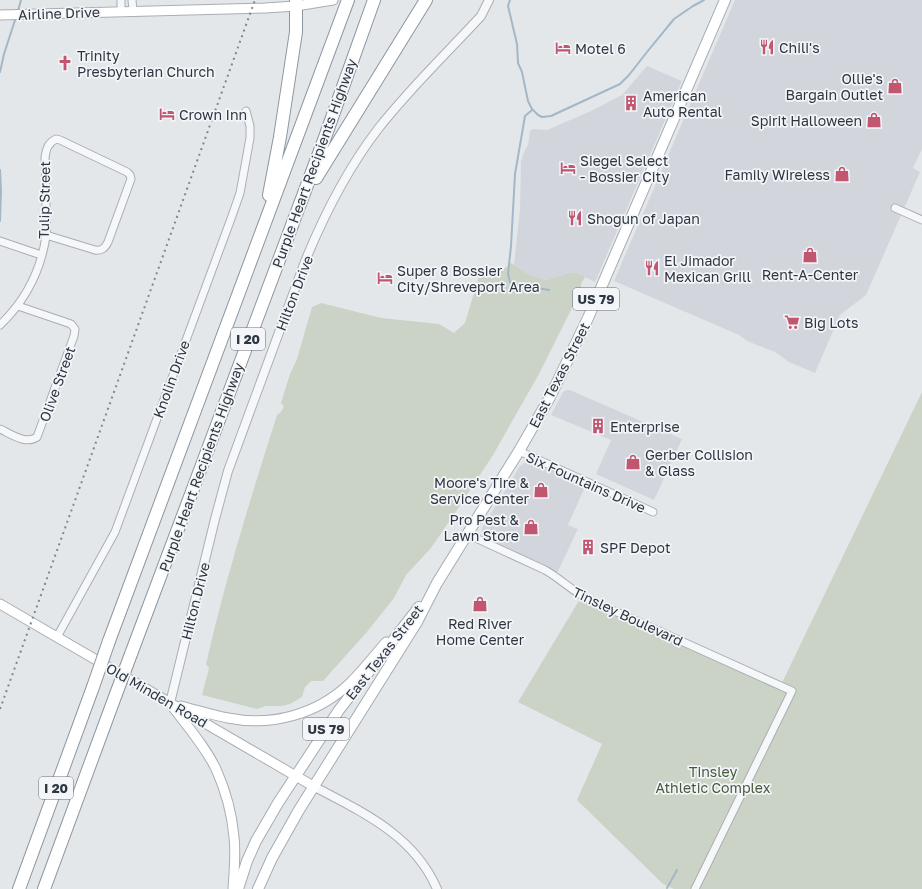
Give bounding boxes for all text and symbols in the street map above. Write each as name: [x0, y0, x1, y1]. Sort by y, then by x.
street label: Airline Drive: [18, 3, 100, 23]
restaurant icon: Chili's: [758, 38, 776, 56]
hotel icon: Motel 6: [554, 39, 572, 57]
place label: Chili's: [779, 39, 820, 56]
place label: Motel 6: [575, 40, 626, 57]
place label: Trinity Presbyterian Church: [77, 47, 215, 80]
church icon: Trinity Presbyterian Church: [56, 54, 74, 72]
street label: Purple Heart Recipients Highway: [268, 56, 360, 270]
place label: Ollie's Bargain Outlet: [786, 70, 883, 103]
shop icon: Ollie's Bargain Outlet: [886, 77, 904, 95]
place label: American Auto Rental: [643, 87, 722, 120]
building icon: American Auto Rental: [622, 94, 640, 112]
hotel icon: Crown Inn: [158, 105, 176, 123]
place label: Crown Inn: [179, 106, 247, 123]
shop icon: Spirit Halloween: [865, 111, 883, 129]
place label: Spirit Halloween: [751, 112, 862, 129]
place label: Siegel Select - Bossier City: [580, 152, 669, 185]
hotel icon: Siegel Select - Bossier City: [559, 159, 577, 177]
street label: Tulip Street: [35, 161, 53, 239]
shop icon: Family Wireless: [833, 165, 851, 183]
place label: Family Wireless: [724, 166, 830, 183]
restaurant icon: Shogun of Japan: [566, 209, 584, 227]
place label: Shogun of Japan: [587, 210, 700, 227]
shop icon: Rent-A-Center: [801, 246, 819, 264]
place label: El Jimador Mexican Grill: [664, 252, 751, 285]
street label: Hilton Drive: [272, 253, 316, 333]
restaurant icon: El Jimador Mexican Grill: [643, 259, 661, 277]
place label: Super 8 Bossier City/Shreveport Area: [397, 262, 540, 295]
place label: Rent-A-Center: [762, 266, 859, 283]
hotel icon: Super 8 Bossier City/Shreveport Area: [376, 269, 394, 287]
road number: US 79: [573, 288, 619, 310]
supermarket icon: Big Lots: [783, 313, 801, 331]
place label: Big Lots: [804, 314, 859, 331]
street label: East Texas Street: [525, 319, 593, 431]
road number: I 20: [231, 328, 265, 350]
street label: Knolin Drive: [149, 338, 193, 420]
street label: Olive Street: [35, 344, 79, 424]
street label: Purple Heart Recipients Highway: [155, 360, 247, 574]
building icon: Enterprise: [589, 417, 607, 435]
place label: Enterprise: [610, 418, 680, 435]
place label: Gerber Collision & Glass: [645, 446, 753, 479]
street label: Six Fountains Drive: [524, 448, 648, 516]
shop icon: Gerber Collision & Glass: [624, 453, 642, 471]
place label: Moore's Tire & Service Center: [430, 474, 530, 507]
shop icon: Moore's Tire & Service Center: [532, 481, 550, 499]
place label: Pro Pest & Lawn Store: [444, 511, 520, 544]
shop icon: Pro Pest & Lawn Store: [522, 518, 540, 536]
building icon: SPF Depot: [579, 538, 597, 556]
place label: SPF Depot: [600, 539, 671, 556]
street label: Hilton Drive: [177, 560, 213, 642]
street label: Tinsley Boulevard: [570, 583, 686, 649]
shop icon: Red River Home Center: [471, 595, 489, 613]
street label: East Texas Street: [342, 601, 426, 703]
place label: Red River Home Center: [436, 615, 525, 648]
street label: Old Minden Road: [103, 659, 211, 731]
road number: US 79: [303, 718, 349, 740]
park label: Tinsley Athletic Complex: [656, 763, 771, 796]
road number: I 20: [39, 777, 73, 799]

